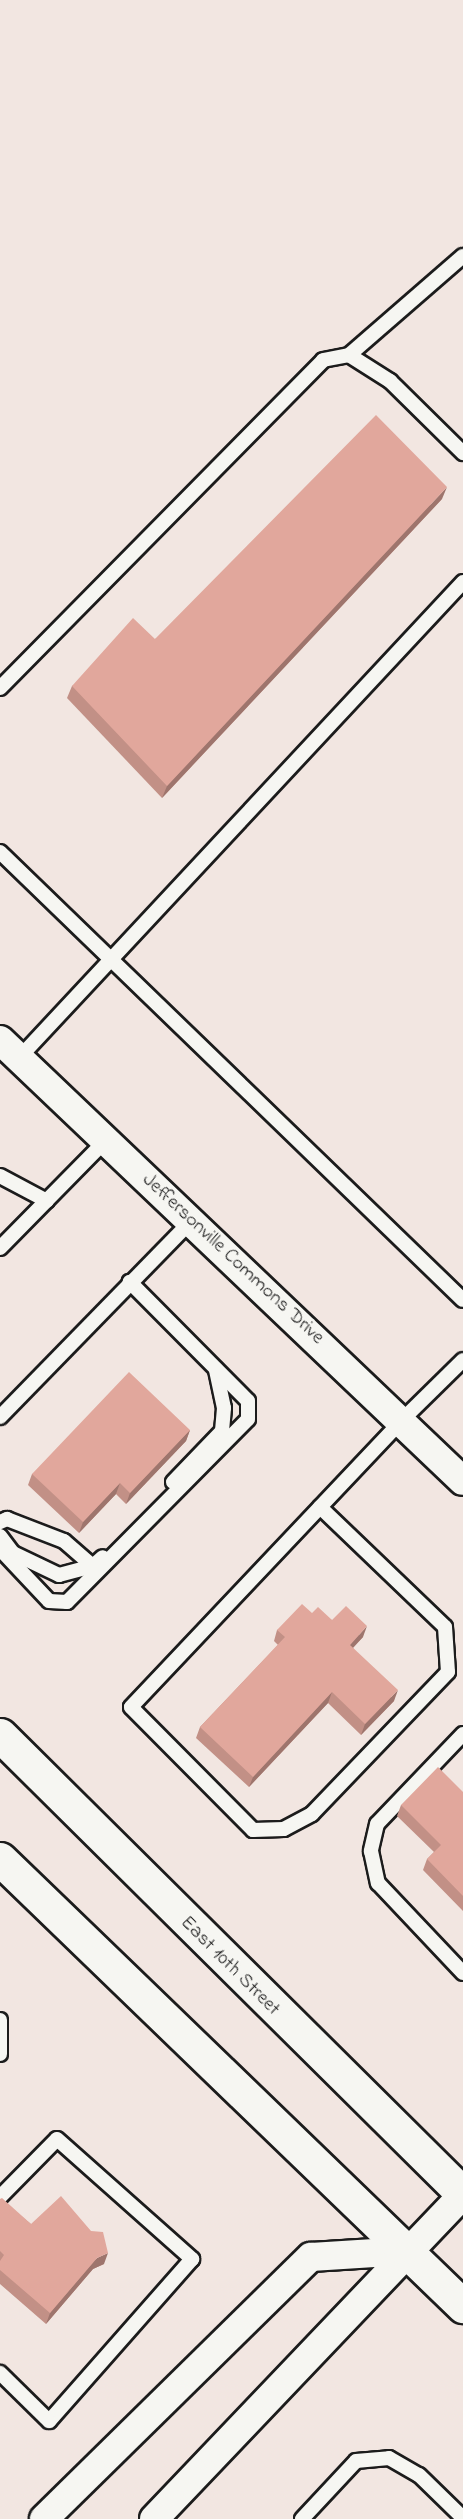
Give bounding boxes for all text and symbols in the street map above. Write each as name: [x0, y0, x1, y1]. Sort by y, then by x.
street label: Jeffersonville Commons Drive: [137, 1168, 329, 1350]
street label: East 10th Street: [175, 1911, 285, 2021]

